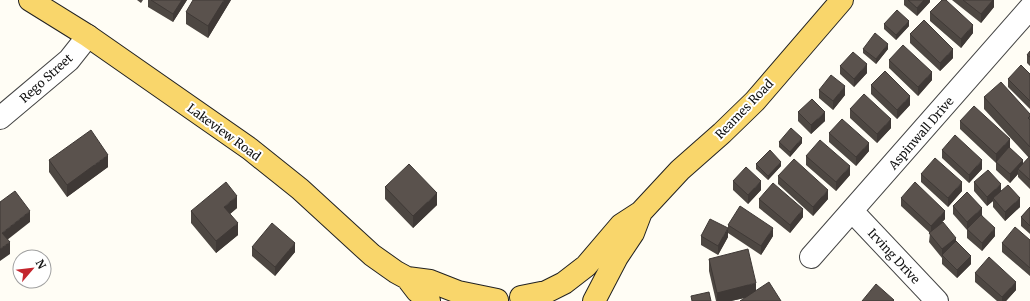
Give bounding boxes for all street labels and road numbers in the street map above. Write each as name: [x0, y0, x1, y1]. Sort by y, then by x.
street label: Rego Street: [17, 50, 76, 106]
street label: Reames Road: [712, 76, 776, 142]
street label: Aspinwall Drive: [885, 94, 957, 173]
street label: Lakeview Road: [184, 100, 264, 164]
street label: Irving Drive: [865, 225, 923, 287]

